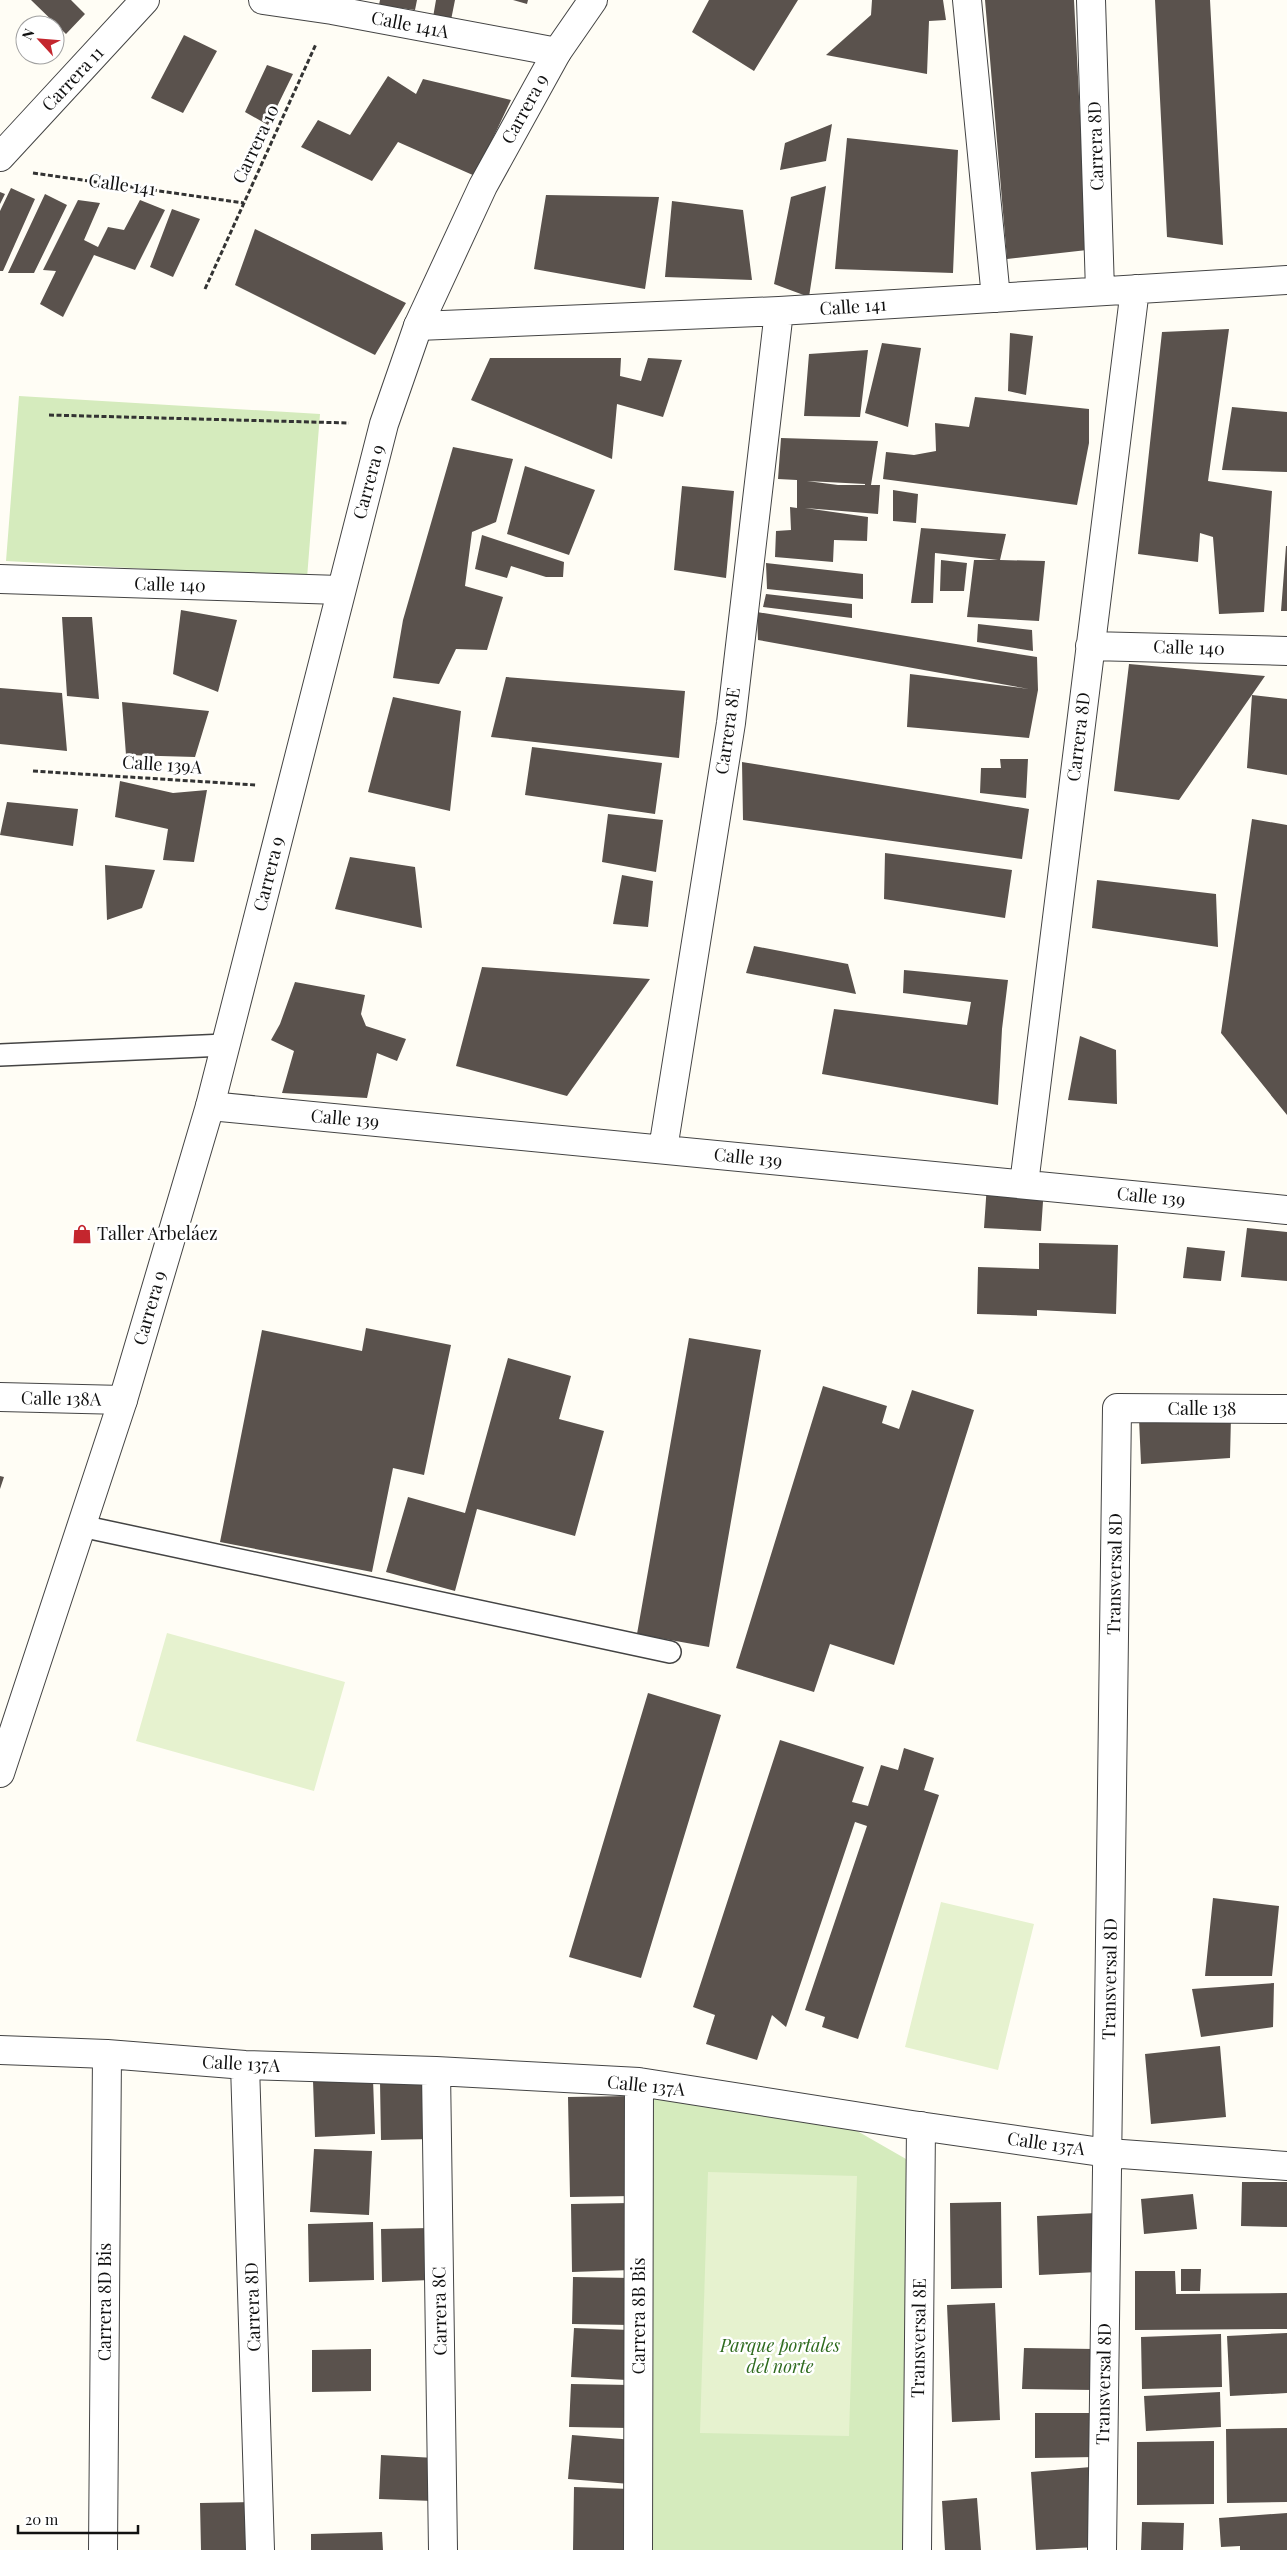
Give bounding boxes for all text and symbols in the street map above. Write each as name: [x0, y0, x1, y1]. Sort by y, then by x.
street label: Calle 141A: [369, 5, 452, 43]
north arrow: [15, 15, 65, 65]
text: N: [17, 25, 39, 43]
street label: Carrera 11: [36, 40, 109, 116]
street label: Carrera 9: [495, 69, 553, 148]
street label: Carrera 10: [226, 100, 284, 187]
street label: Carrera 8D: [1081, 101, 1109, 191]
street label: Calle 141: [87, 167, 157, 201]
street label: Calle 141: [819, 292, 888, 320]
street label: Carrera 9: [347, 442, 390, 522]
street label: Calle 140: [134, 571, 206, 597]
street label: Calle 140: [1153, 634, 1225, 660]
street label: Carrera 8E: [709, 686, 745, 776]
street label: Carrera 8D: [1061, 691, 1095, 783]
street label: Calle 139A: [121, 749, 203, 779]
street label: Carrera 9: [247, 834, 289, 914]
street label: Calle 139: [310, 1103, 380, 1133]
street label: Calle 139: [713, 1141, 784, 1173]
street label: Calle 139: [1116, 1180, 1187, 1212]
place label: Taller Arbeláez: [97, 1221, 218, 1245]
shop icon: Taller Arbeláez: [71, 1223, 93, 1245]
street label: Carrera 9: [127, 1268, 171, 1348]
street label: Calle 138A: [21, 1385, 102, 1411]
street label: Calle 138: [1168, 1396, 1236, 1420]
street label: Transversal 8D: [1101, 1513, 1127, 1635]
street label: Transversal 8D: [1096, 1918, 1122, 2040]
street label: Calle 137A: [201, 2049, 281, 2077]
street label: Calle 137A: [606, 2069, 687, 2101]
street label: Calle 137A: [1006, 2126, 1087, 2160]
street label: Carrera 8D Bis: [92, 2243, 116, 2361]
street label: Carrera 8B Bis: [626, 2258, 650, 2374]
street label: Carrera 8D: [238, 2262, 266, 2352]
street label: Carrera 8C: [426, 2266, 452, 2356]
street label: Transversal 8E: [905, 2278, 931, 2398]
street label: Transversal 8D: [1090, 2323, 1116, 2445]
park label: Parque portales del norte: [719, 2333, 840, 2378]
scale bar: [18, 2502, 138, 2534]
text: 20 m: [25, 2509, 59, 2529]

